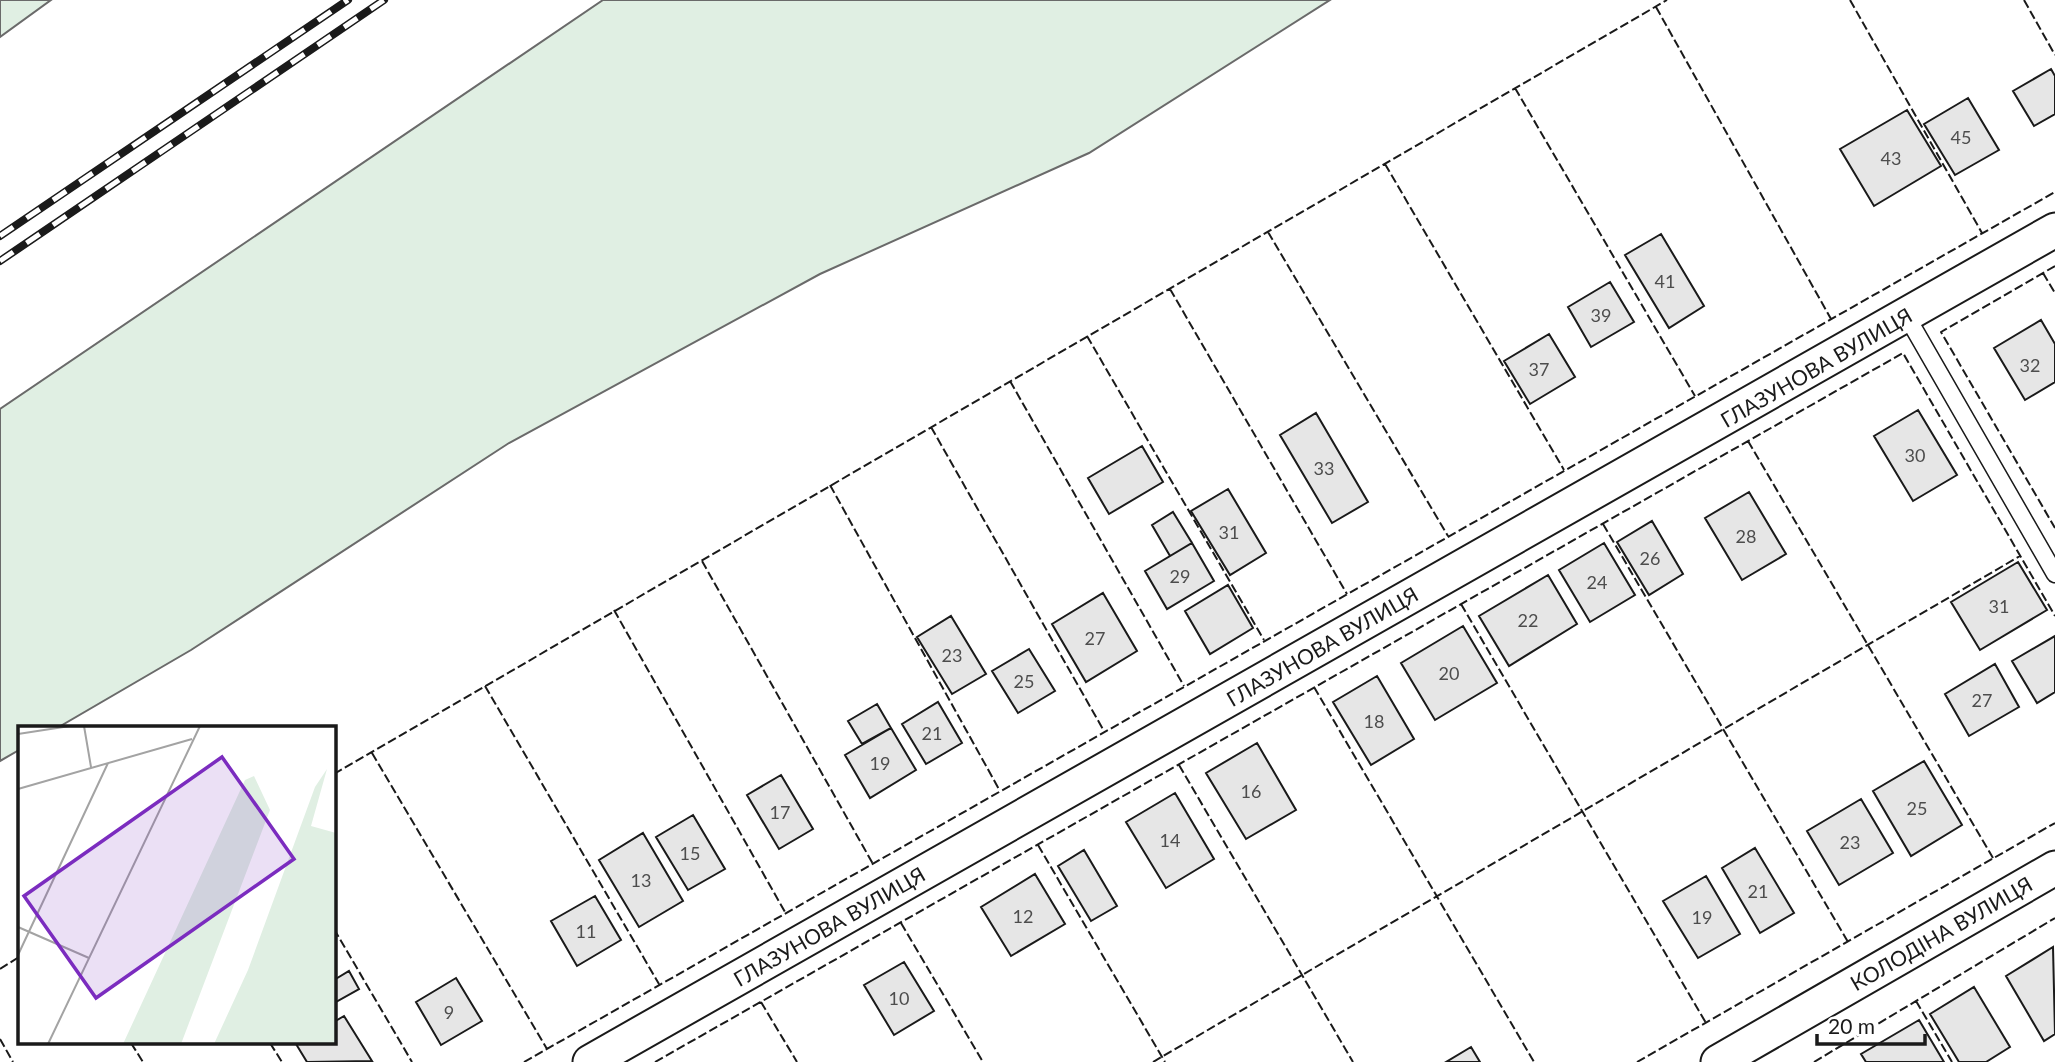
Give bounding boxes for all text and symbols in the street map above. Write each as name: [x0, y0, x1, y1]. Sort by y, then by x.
house number: 45: [1951, 126, 1971, 148]
house number: 43: [1881, 147, 1901, 169]
house number: 41: [1655, 270, 1675, 292]
street label: ГЛАЗУНОВА ВУЛИЦЯ: [1716, 302, 1916, 432]
house number: 39: [1591, 304, 1611, 326]
house number: 32: [2020, 354, 2040, 376]
house number: 37: [1529, 358, 1549, 380]
house number: 30: [1905, 444, 1925, 466]
house number: 33: [1314, 457, 1334, 479]
house number: 31: [1219, 521, 1239, 543]
house number: 28: [1736, 525, 1756, 547]
house number: 26: [1640, 547, 1660, 569]
house number: 29: [1170, 565, 1190, 587]
house number: 24: [1587, 571, 1607, 593]
street label: ГЛАЗУНОВА ВУЛИЦЯ: [1222, 581, 1422, 711]
house number: 31: [1989, 595, 2009, 617]
house number: 22: [1518, 609, 1538, 631]
house number: 27: [1085, 627, 1105, 649]
house number: 23: [942, 644, 962, 666]
house number: 20: [1439, 662, 1459, 684]
house number: 25: [1014, 670, 1034, 692]
house number: 27: [1972, 689, 1992, 711]
house number: 18: [1364, 710, 1384, 732]
house number: 21: [922, 722, 942, 744]
inset map: [18, 726, 336, 1044]
house number: 19: [870, 752, 890, 774]
house number: 16: [1241, 780, 1261, 802]
house number: 25: [1907, 797, 1927, 819]
house number: 17: [770, 801, 790, 823]
house number: 14: [1160, 829, 1180, 851]
house number: 23: [1840, 831, 1860, 853]
house number: 15: [680, 842, 700, 864]
street label: ГЛАЗУНОВА ВУЛИЦЯ: [729, 861, 929, 991]
house number: 13: [631, 869, 651, 891]
street label: КОЛОДІНА ВУЛИЦЯ: [1846, 871, 2036, 995]
house number: 21: [1748, 880, 1768, 902]
house number: 12: [1013, 905, 1033, 927]
house number: 19: [1692, 906, 1712, 928]
house number: 11: [576, 920, 596, 942]
house number: 10: [889, 987, 909, 1009]
house number: 9: [444, 1001, 454, 1023]
scale bar: [1817, 1002, 1926, 1046]
text: 20 m: [1828, 1013, 1875, 1038]

